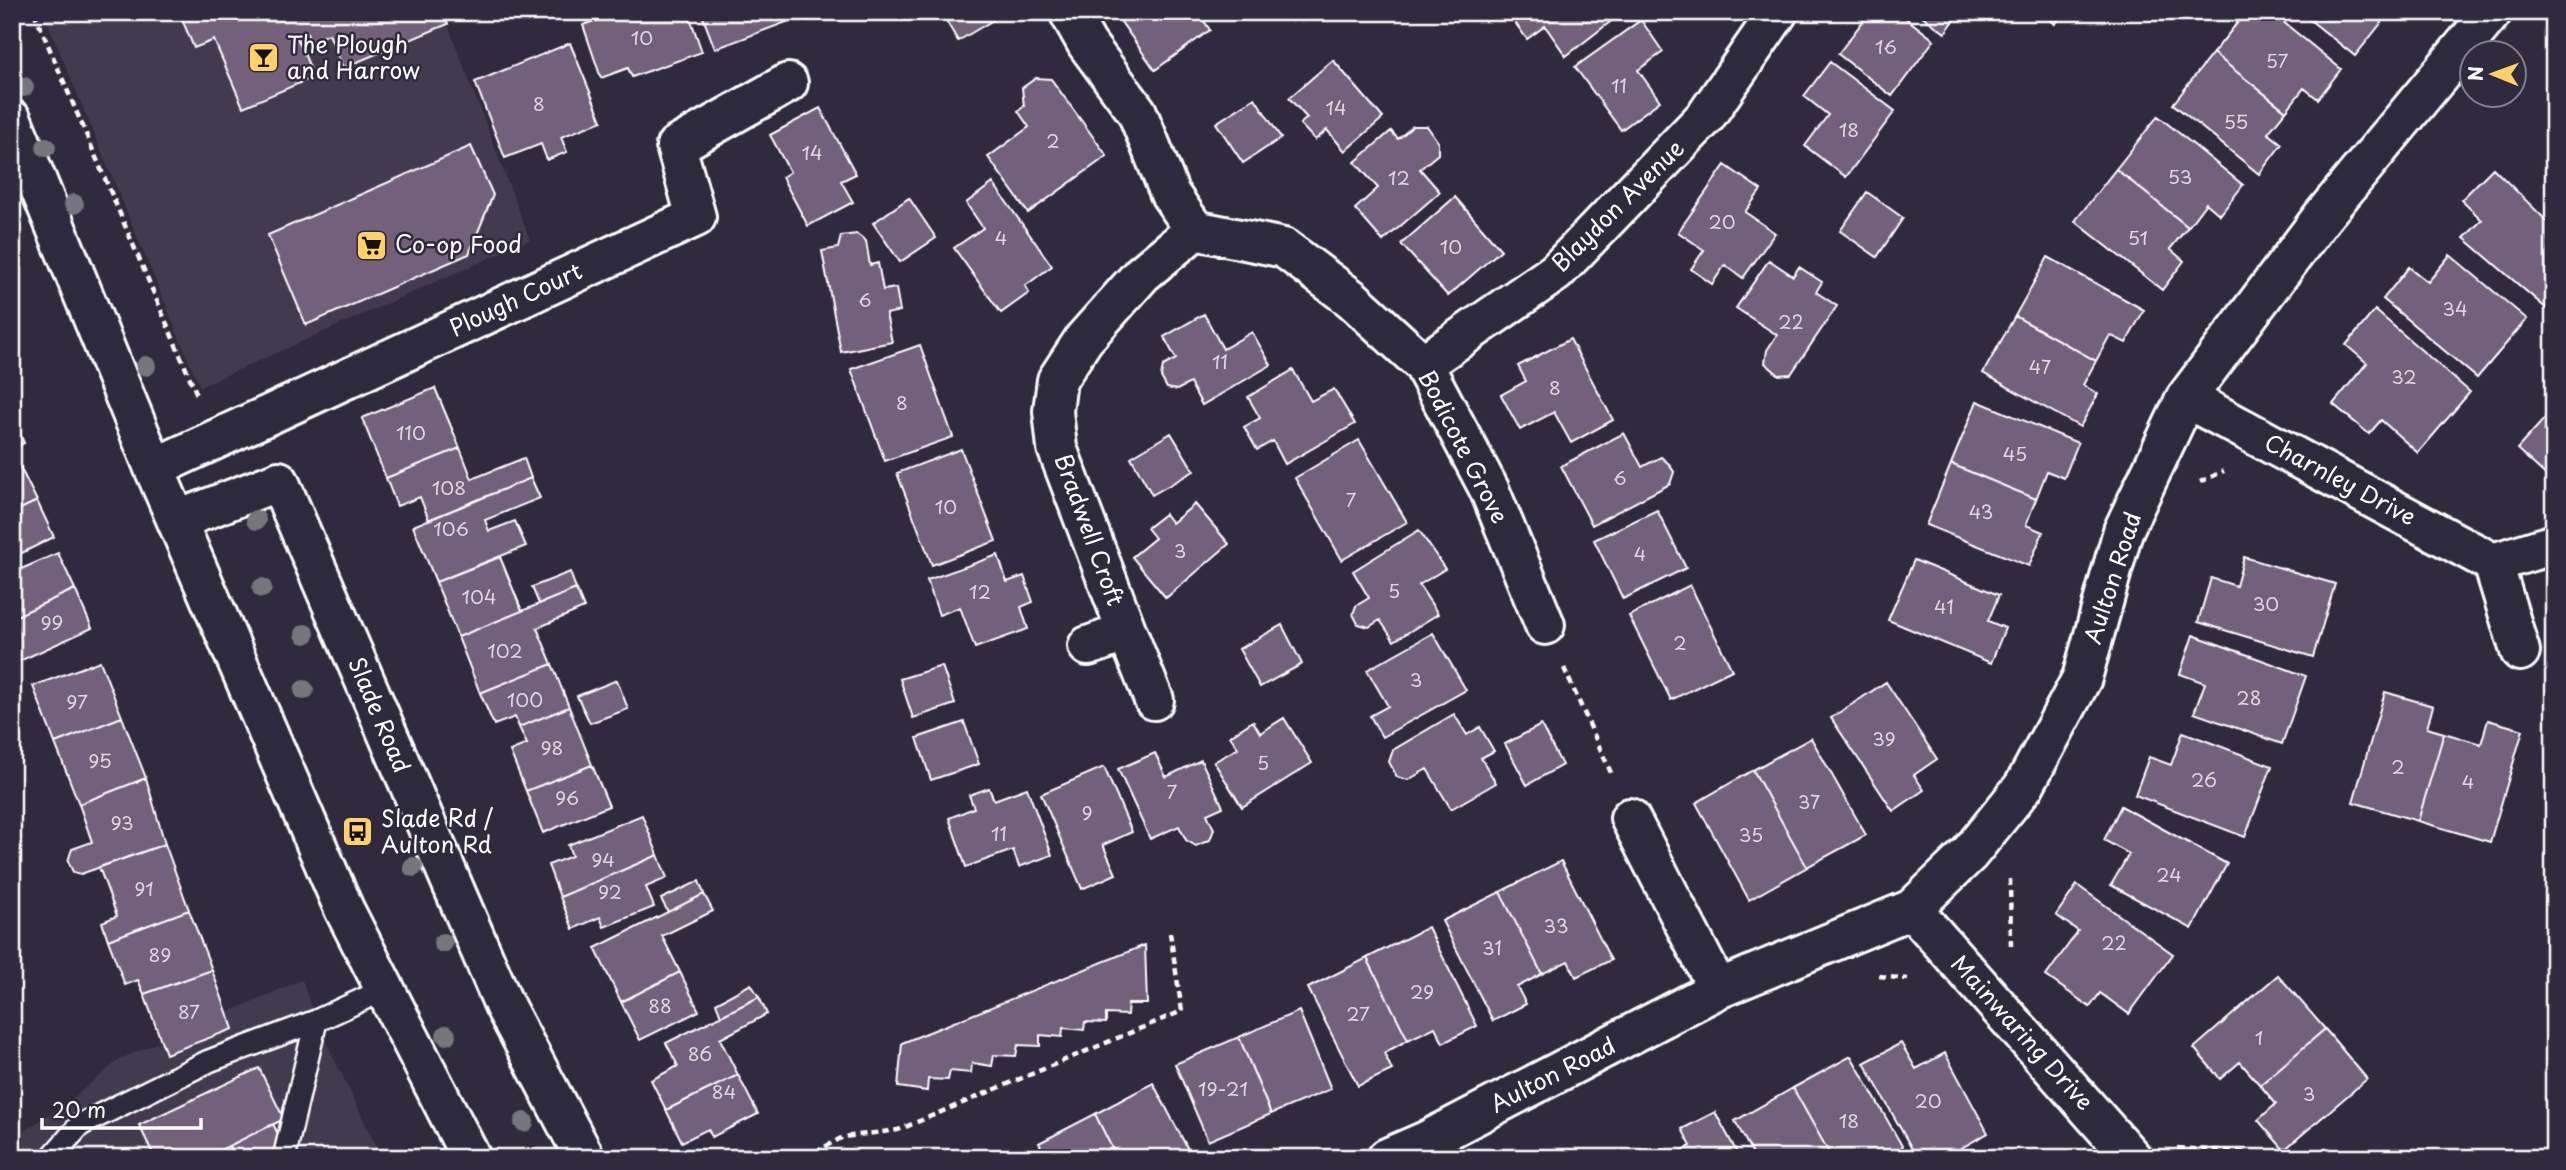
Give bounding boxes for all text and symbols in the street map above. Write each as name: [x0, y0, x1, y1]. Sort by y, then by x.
house number: 10: [631, 23, 653, 51]
place label: The Plough and Harrow: [287, 26, 420, 87]
house number: 16: [1875, 32, 1897, 60]
north arrow: [2458, 38, 2528, 108]
bar icon: The Plough and Harrow: [247, 41, 281, 75]
house number: 57: [2266, 46, 2289, 74]
text: N: [2461, 66, 2489, 81]
house number: 11: [1611, 71, 1627, 99]
house number: 8: [533, 89, 545, 117]
house number: 14: [1325, 93, 1347, 121]
house number: 55: [2224, 107, 2248, 135]
house number: 18: [1839, 115, 1859, 143]
house number: 2: [1046, 126, 1060, 154]
street label: Blaydon Avenue: [1543, 131, 1691, 279]
house number: 14: [801, 138, 823, 166]
house number: 53: [2168, 162, 2192, 190]
house number: 12: [1388, 163, 1410, 191]
house number: 20: [1708, 207, 1736, 235]
house number: 4: [995, 223, 1007, 251]
house number: 51: [2128, 223, 2148, 251]
place label: Co-op Food: [395, 226, 522, 261]
supermarket icon: Co-op Food: [355, 228, 389, 262]
house number: 10: [1440, 232, 1462, 260]
street label: Plough Court: [443, 253, 587, 345]
house number: 6: [858, 285, 872, 313]
house number: 34: [2442, 294, 2468, 322]
house number: 22: [1778, 307, 1804, 335]
house number: 11: [1212, 347, 1228, 375]
house number: 47: [2029, 352, 2051, 380]
house number: 32: [2391, 362, 2417, 390]
street label: Bodicote Grove: [1411, 364, 1518, 529]
house number: 8: [1549, 373, 1561, 401]
house number: 8: [896, 388, 908, 416]
house number: 110: [396, 418, 426, 446]
street label: Charnley Drive: [2259, 424, 2423, 533]
house number: 45: [2003, 439, 2027, 467]
street label: Bradwell Croft: [1047, 449, 1134, 610]
house number: 6: [1613, 463, 1627, 491]
house number: 108: [432, 473, 466, 501]
house number: 7: [1346, 485, 1357, 513]
house number: 10: [935, 492, 957, 520]
house number: 43: [1969, 497, 1993, 525]
street label: Aulton Road: [2074, 507, 2149, 648]
house number: 106: [433, 514, 469, 542]
house number: 3: [1174, 536, 1186, 564]
house number: 4: [1634, 539, 1646, 567]
house number: 5: [1388, 576, 1400, 604]
house number: 12: [969, 577, 991, 605]
house number: 104: [462, 582, 496, 610]
house number: 30: [2253, 589, 2279, 617]
house number: 41: [1934, 592, 1954, 620]
house number: 99: [40, 608, 64, 636]
house number: 2: [1673, 628, 1687, 656]
house number: 102: [487, 636, 523, 664]
street label: Slade Road: [340, 651, 420, 778]
house number: 3: [1410, 665, 1422, 693]
house number: 28: [2236, 683, 2262, 711]
house number: 100: [507, 685, 543, 713]
house number: 97: [66, 687, 88, 715]
house number: 39: [1872, 724, 1896, 752]
house number: 98: [541, 733, 564, 761]
house number: 95: [88, 746, 112, 774]
house number: 5: [1257, 748, 1269, 776]
house number: 2: [2391, 752, 2405, 780]
house number: 26: [2191, 765, 2217, 793]
house number: 4: [2462, 767, 2474, 795]
house number: 7: [1167, 777, 1178, 805]
house number: 96: [555, 783, 579, 811]
house number: 37: [1798, 787, 1820, 815]
house number: 9: [1081, 798, 1093, 826]
place label: Slade Rd / Aulton Rd: [381, 800, 494, 861]
house number: 93: [110, 808, 134, 836]
bus stop icon: Slade Rd / Aulton Rd: [341, 815, 375, 849]
house number: 11: [991, 819, 1007, 847]
house number: 35: [1739, 820, 1763, 848]
house number: 94: [591, 845, 615, 873]
house number: 24: [2156, 860, 2182, 888]
house number: 91: [134, 874, 154, 902]
house number: 92: [598, 877, 622, 905]
house number: 33: [1544, 911, 1568, 939]
house number: 22: [2101, 928, 2127, 956]
house number: 31: [1482, 933, 1502, 961]
house number: 89: [149, 940, 171, 968]
street label: Mainwaring Drive: [1944, 946, 2103, 1117]
house number: 29: [1410, 977, 1434, 1005]
house number: 88: [648, 991, 672, 1019]
house number: 87: [178, 997, 200, 1025]
house number: 27: [1346, 999, 1370, 1027]
house number: 1: [2255, 1023, 2263, 1051]
street label: Aulton Road: [1483, 1027, 1621, 1120]
house number: 86: [688, 1039, 712, 1067]
house number: 19-21: [1198, 1074, 1248, 1102]
house number: 84: [712, 1077, 736, 1105]
house number: 3: [2303, 1079, 2315, 1107]
scale bar: [42, 1086, 201, 1130]
house number: 20: [1914, 1086, 1942, 1114]
text: 20 m: [52, 1093, 106, 1125]
house number: 18: [1839, 1106, 1859, 1134]

